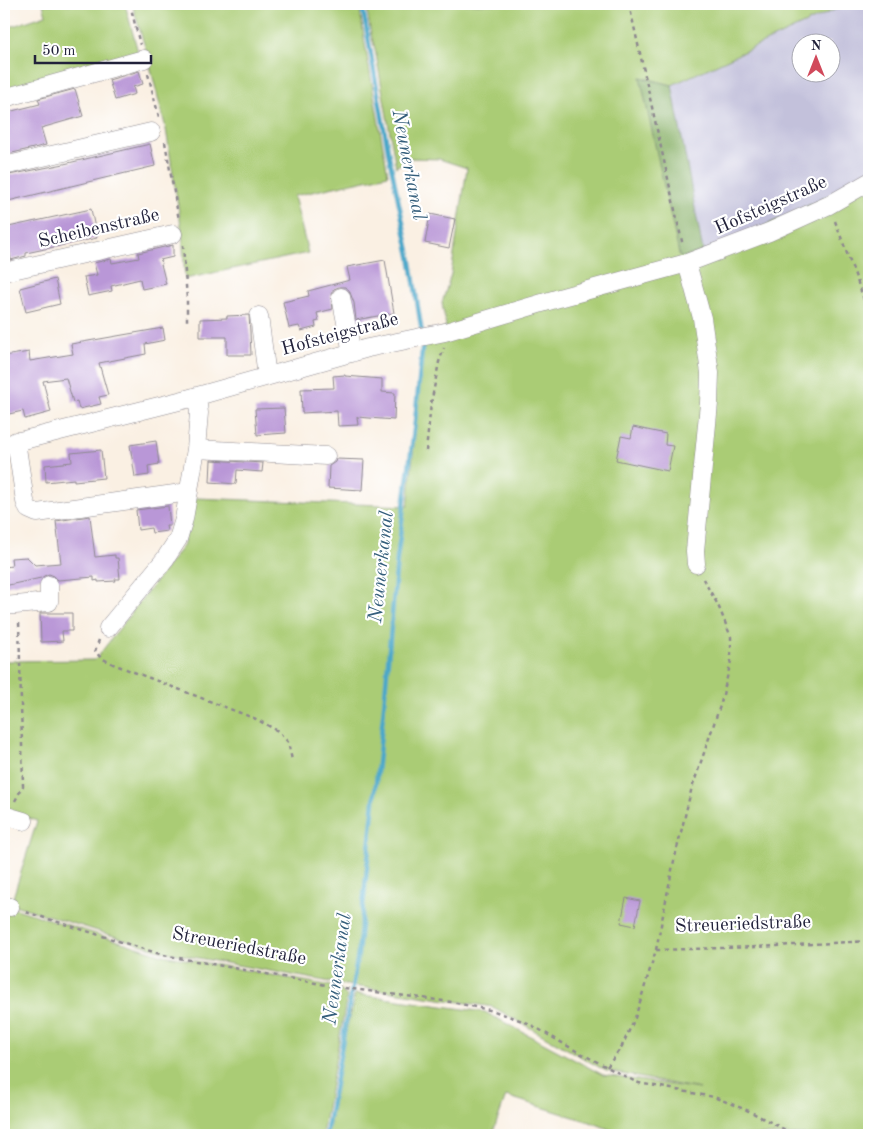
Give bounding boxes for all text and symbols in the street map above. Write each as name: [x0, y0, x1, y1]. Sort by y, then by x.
scale bar: [35, 32, 151, 64]
north arrow: [790, 32, 840, 82]
text: N: [811, 39, 822, 53]
text: 50 m: [42, 44, 76, 59]
water label: Neunerkanal: [387, 107, 429, 222]
street label: Hofsteigstraße: [712, 173, 830, 239]
street label: Scheibenstraße: [37, 206, 161, 252]
street label: Hofsteigstraße: [279, 310, 401, 360]
water label: Neunerkanal: [366, 510, 398, 625]
water label: Neunerkanal: [320, 912, 356, 1027]
street label: Streueriedstraße: [675, 913, 811, 937]
street label: Streueriedstraße: [170, 925, 308, 969]

